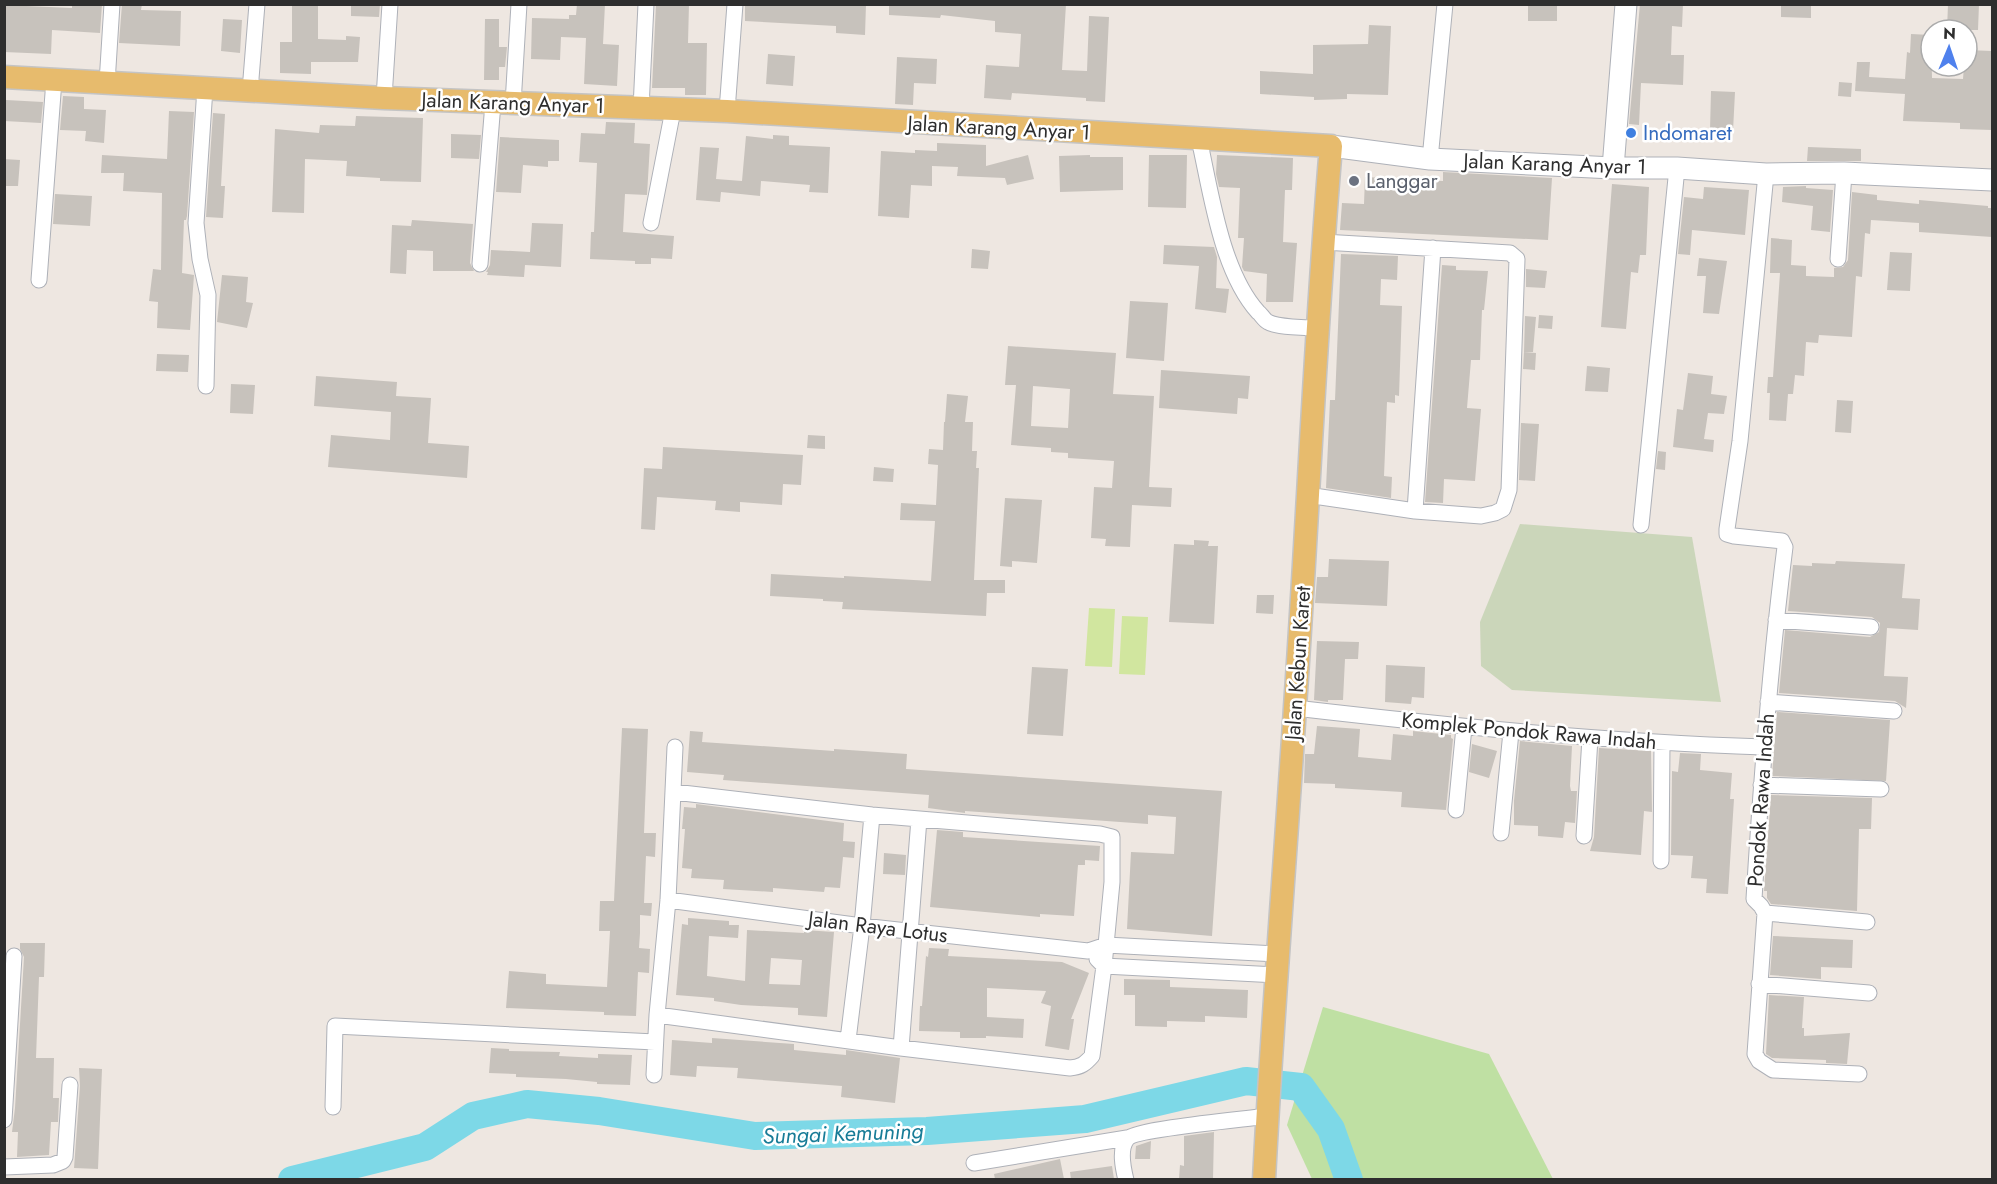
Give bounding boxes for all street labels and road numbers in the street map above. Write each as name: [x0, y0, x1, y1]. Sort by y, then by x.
street label: Jalan Karang Anyar 1: [418, 85, 605, 121]
street label: Jalan Karang Anyar 1: [904, 108, 1091, 148]
street label: Jalan Karang Anyar 1: [1460, 146, 1647, 182]
street label: Jalan Kebun Karet: [1277, 585, 1318, 744]
street label: Komplek Pondok Rawa Indah: [1400, 705, 1658, 757]
street label: Pondok Rawa Indah: [1740, 712, 1782, 888]
street label: Jalan Raya Lotus: [804, 903, 949, 950]

